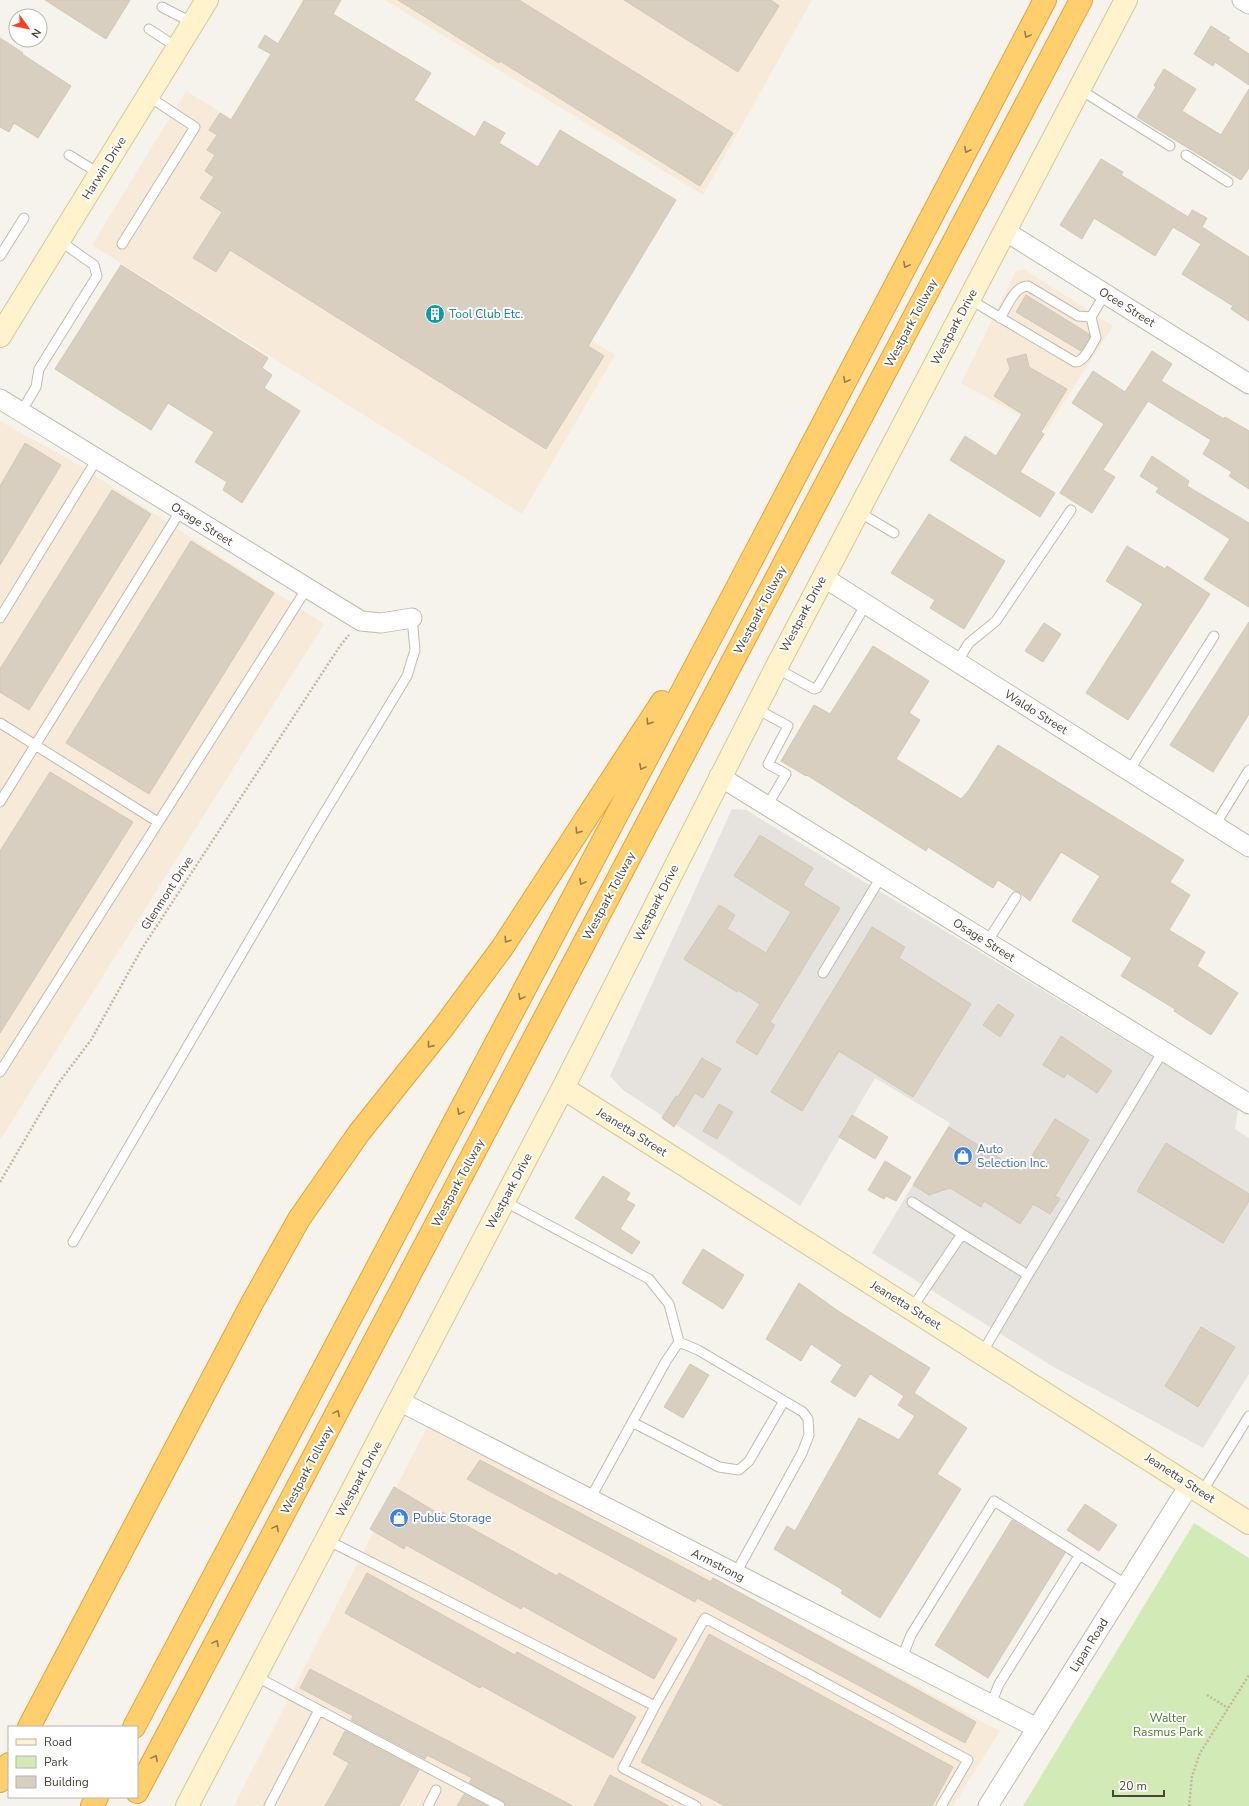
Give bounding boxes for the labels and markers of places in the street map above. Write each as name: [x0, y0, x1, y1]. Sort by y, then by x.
building icon: Tool Club Etc.: [424, 303, 446, 325]
place label: Tool Club Etc.: [449, 306, 523, 322]
place label: Auto Selection Inc.: [977, 1141, 1048, 1171]
shop icon: Auto Selection Inc.: [952, 1145, 974, 1167]
shop icon: Public Storage: [388, 1507, 410, 1529]
place label: Public Storage: [413, 1510, 491, 1526]

